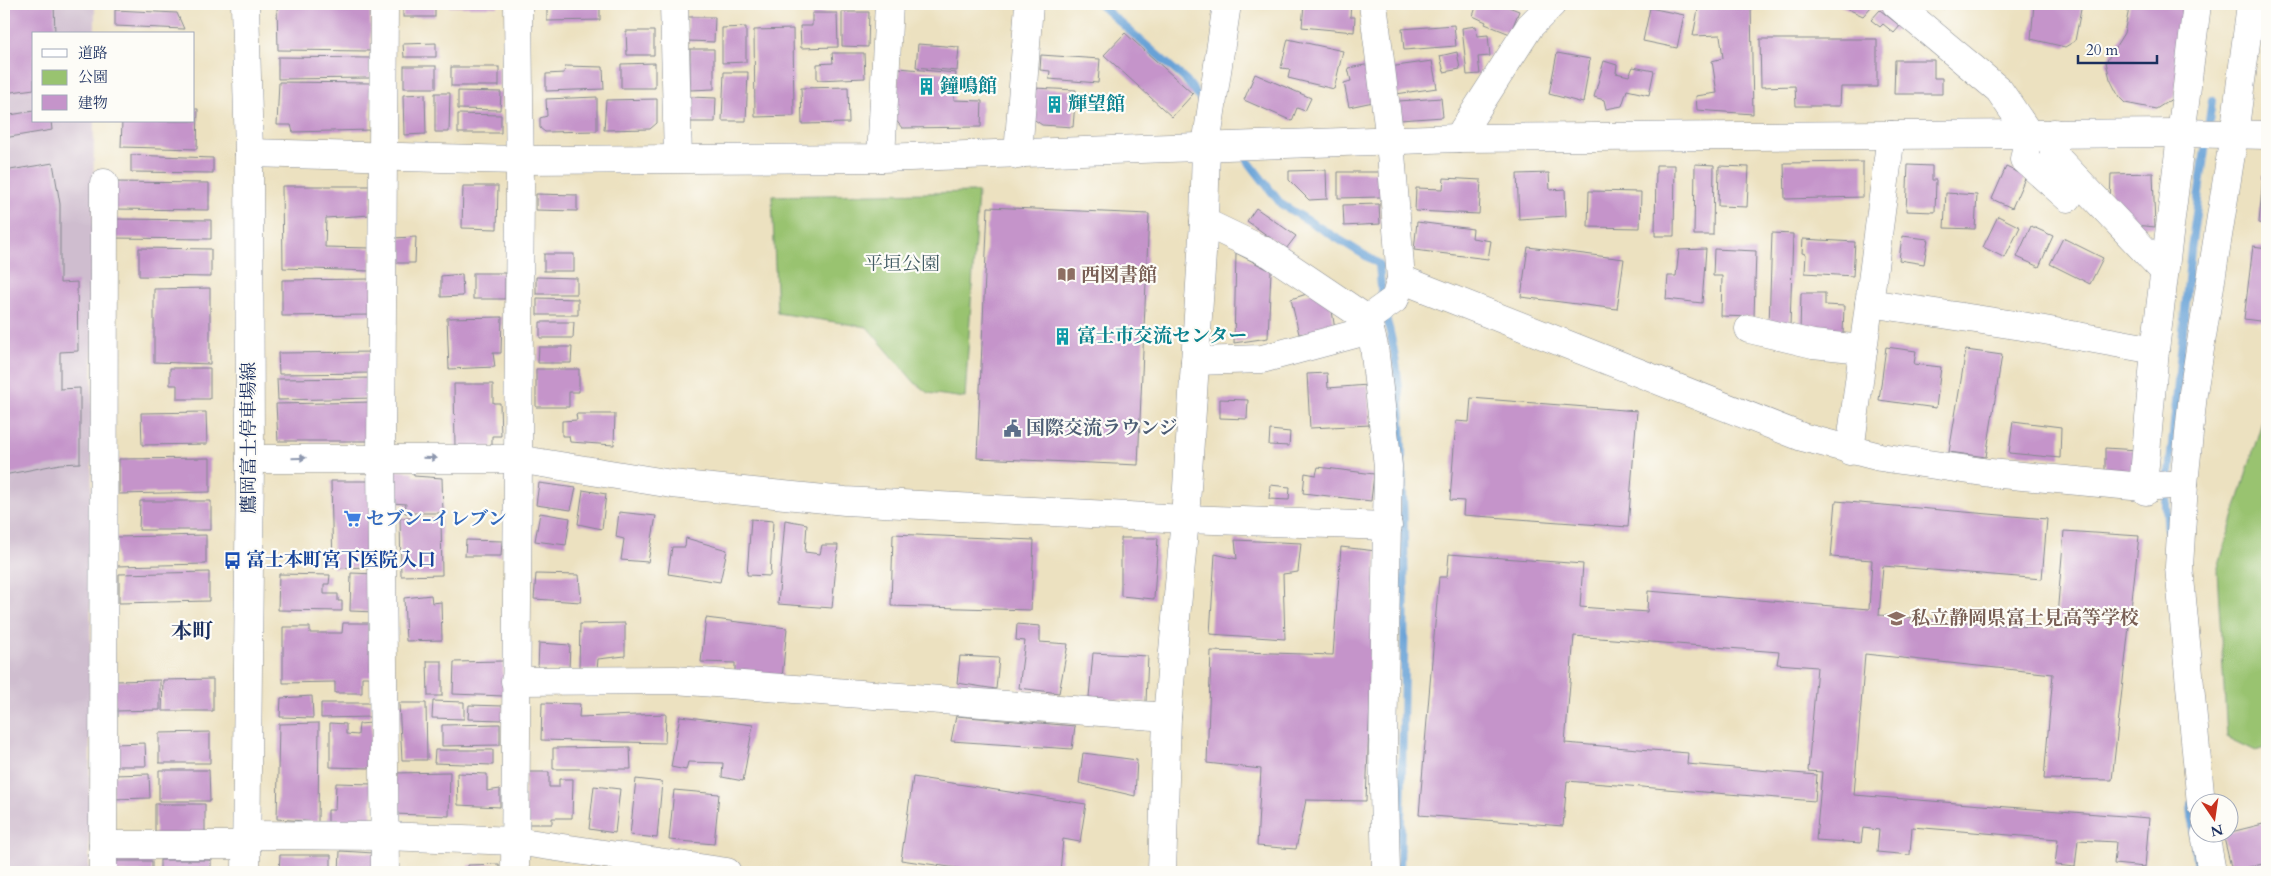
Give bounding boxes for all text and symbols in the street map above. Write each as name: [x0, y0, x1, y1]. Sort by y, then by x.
legend: [32, 32, 195, 122]
scale bar: [2078, 32, 2157, 64]
text: 20 m: [2086, 40, 2118, 60]
text: 道路: [78, 43, 108, 63]
text: 公園: [78, 67, 108, 87]
place label: 鐘鳴館: [940, 73, 997, 99]
building icon: 鐘鳴館: [916, 76, 936, 96]
place label: 輝望館: [1068, 91, 1125, 117]
text: 建物: [78, 93, 108, 113]
building icon: 輝望館: [1044, 94, 1064, 114]
park label: 平垣公園: [864, 251, 940, 277]
place label: 西図書館: [1081, 262, 1157, 288]
library icon: 西図書館: [1057, 265, 1077, 285]
place label: 富士市交流センター: [1077, 323, 1247, 349]
building icon: 富士市交流センター: [1053, 326, 1073, 346]
street label: 鷹岡富士停車場線: [236, 362, 262, 514]
place label: 国際交流ラウンジ: [1026, 415, 1178, 441]
public building icon: 国際交流ラウンジ: [1002, 418, 1022, 438]
one-way arrow: [291, 454, 307, 462]
one-way arrow: [422, 454, 438, 462]
place label: セブン-イレブン: [366, 506, 507, 532]
supermarket icon: セブン-イレブン: [342, 509, 362, 529]
place label: 富士本町宮下医院入口: [246, 547, 436, 573]
bus stop icon: 富士本町宮下医院入口: [222, 550, 242, 570]
place label: 私立静岡県富士見高等学校: [1911, 605, 2139, 631]
school or university icon: 私立静岡県富士見高等学校: [1887, 608, 1907, 628]
district label: 本町: [171, 617, 213, 646]
north arrow: [2188, 794, 2238, 844]
text: N: [2209, 820, 2225, 841]

